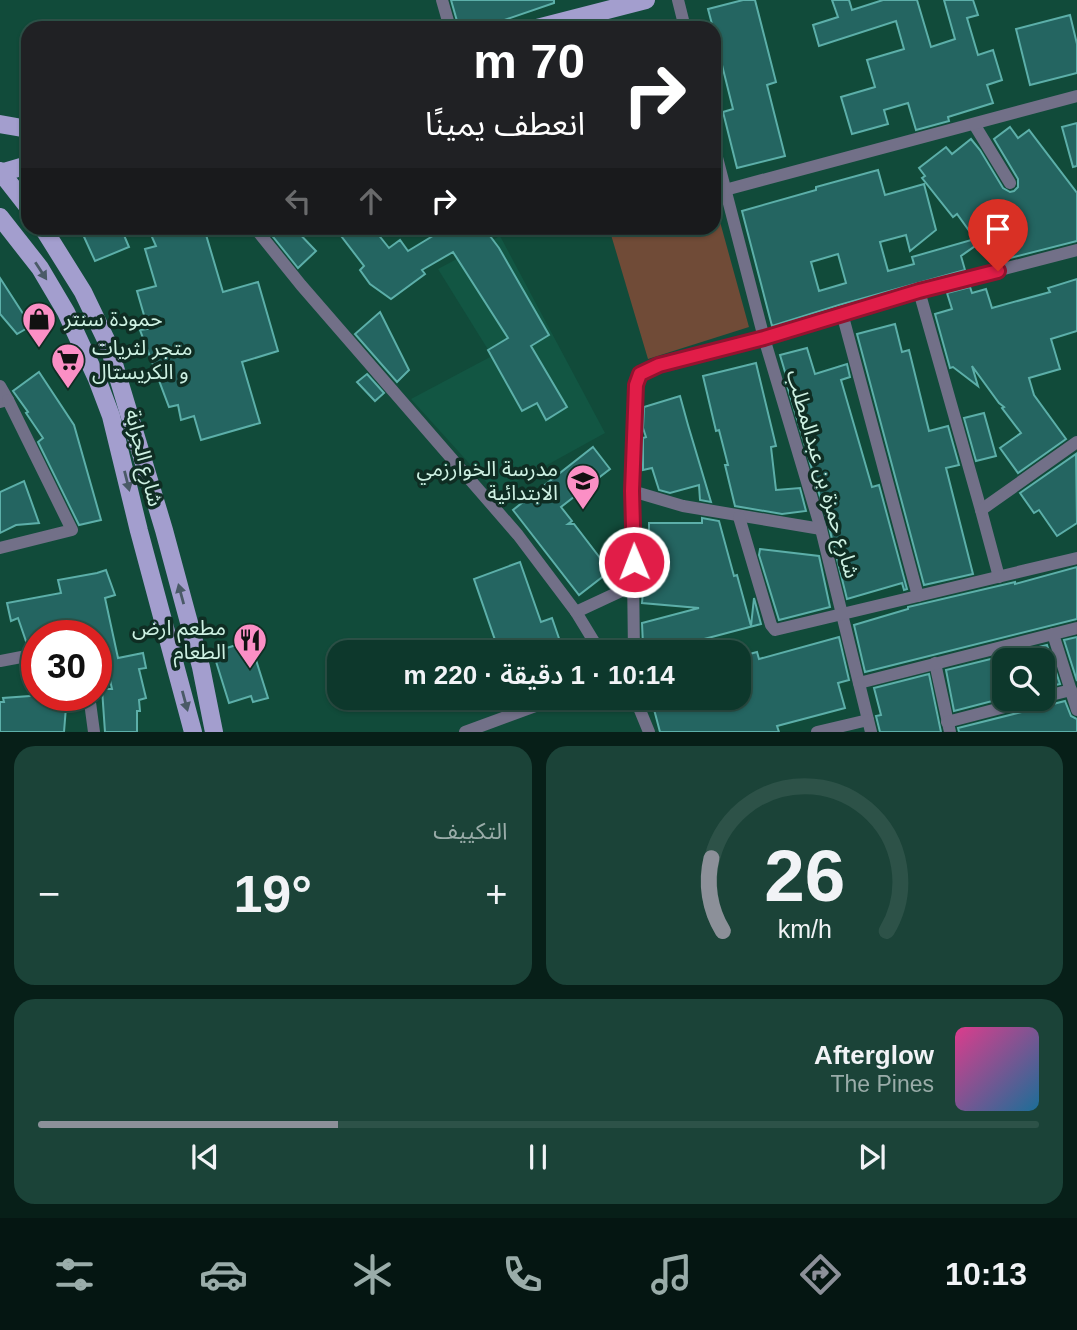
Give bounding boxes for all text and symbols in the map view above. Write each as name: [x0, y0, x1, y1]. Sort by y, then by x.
text: 70 m: [473, 34, 585, 88]
icon: right: [609, 49, 700, 140]
text: انعطف يمينًا: [425, 106, 585, 142]
icon: left: [279, 182, 317, 220]
icon: ahead: [352, 182, 390, 220]
icon: right: [425, 182, 463, 220]
pin: [968, 199, 1028, 271]
icon: arrive: [979, 210, 1017, 248]
one-way arrow: [35, 262, 48, 281]
shop icon: حمودة سنتر: [20, 300, 58, 349]
place label: حمودة سنتر: [63, 307, 163, 331]
place label: متجر لثريات و الكريستال: [92, 336, 193, 384]
supermarket icon: متجر لثريات و الكريستال: [49, 341, 87, 390]
street label: شارع حمزة بن عبدالمطلب: [779, 367, 864, 582]
street label: شارع الجرابة: [117, 407, 168, 510]
place label: مدرسة الخوارزمي الابتدائية: [416, 457, 558, 504]
school or university icon: مدرسة الخوارزمي الابتدائية: [564, 462, 602, 511]
one-way arrow: [121, 470, 132, 492]
position arrow: [597, 525, 671, 599]
one-way arrow: [175, 583, 186, 605]
place label: مطعم ارض الطعام: [132, 616, 226, 668]
speed limit sign: 30: [21, 620, 112, 711]
restaurant icon: مطعم ارض الطعام: [231, 621, 269, 670]
map controls: [992, 648, 1055, 711]
button: search: [992, 648, 1055, 711]
text: 10:14 · 1 دقيقة · 220 m: [403, 660, 675, 690]
one-way arrow: [180, 690, 191, 712]
text: التكييف: [433, 818, 508, 844]
text: 26: [764, 836, 845, 917]
text: 19°: [233, 865, 312, 923]
text: −: [38, 873, 60, 915]
text: +: [485, 873, 507, 915]
text: km/h: [777, 915, 831, 943]
text: Afterglow: [814, 1040, 934, 1070]
text: The Pines: [830, 1071, 934, 1097]
icon: previous: [186, 1138, 224, 1176]
icon: pause: [519, 1138, 557, 1176]
icon: next: [853, 1138, 891, 1176]
icon: filters: [50, 1250, 99, 1299]
icon: car: [199, 1250, 248, 1299]
icon: climate: [348, 1250, 397, 1299]
icon: phone: [498, 1250, 547, 1299]
icon: music: [647, 1250, 696, 1299]
icon: directions: [796, 1250, 845, 1299]
text: 10:13: [945, 1256, 1027, 1292]

